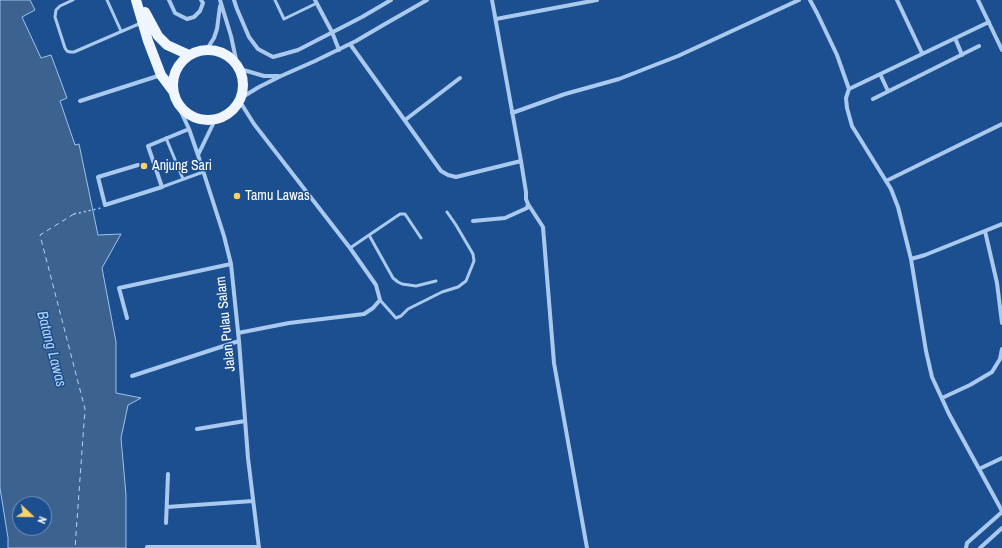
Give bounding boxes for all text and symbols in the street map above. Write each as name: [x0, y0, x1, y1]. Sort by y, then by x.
place label: Anjung Sari: [152, 158, 212, 174]
marker: Anjung Sari: [139, 161, 149, 171]
place label: Tamu Lawas: [245, 188, 310, 204]
marker: Tamu Lawas: [232, 191, 242, 201]
street label: Jalan Pulau Salam: [213, 276, 239, 372]
water label: Batang Lawas: [32, 309, 70, 389]
north arrow: [12, 496, 52, 536]
text: N: [34, 514, 50, 526]

